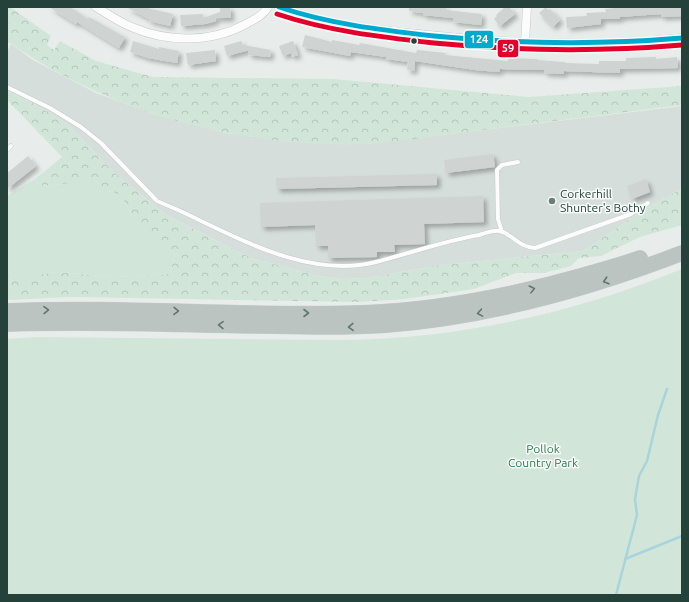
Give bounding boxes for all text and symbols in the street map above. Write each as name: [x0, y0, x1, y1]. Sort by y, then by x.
line badge: 124: [464, 30, 494, 49]
text: 124: [470, 33, 488, 45]
unlabelled marker: [409, 36, 419, 46]
line badge: 59: [497, 39, 519, 58]
text: 59: [502, 42, 514, 54]
place label: Corkerhill Shunter's Bothy: [560, 187, 646, 214]
marker: Corkerhill Shunter's Bothy: [547, 196, 557, 206]
one-way arrow: [603, 276, 610, 285]
one-way arrow: [529, 285, 535, 293]
one-way arrow: [43, 306, 49, 314]
one-way arrow: [173, 307, 179, 315]
one-way arrow: [303, 309, 309, 317]
one-way arrow: [477, 309, 483, 317]
one-way arrow: [218, 321, 224, 330]
one-way arrow: [348, 322, 354, 331]
park label: Pollok Country Park: [508, 442, 578, 469]

